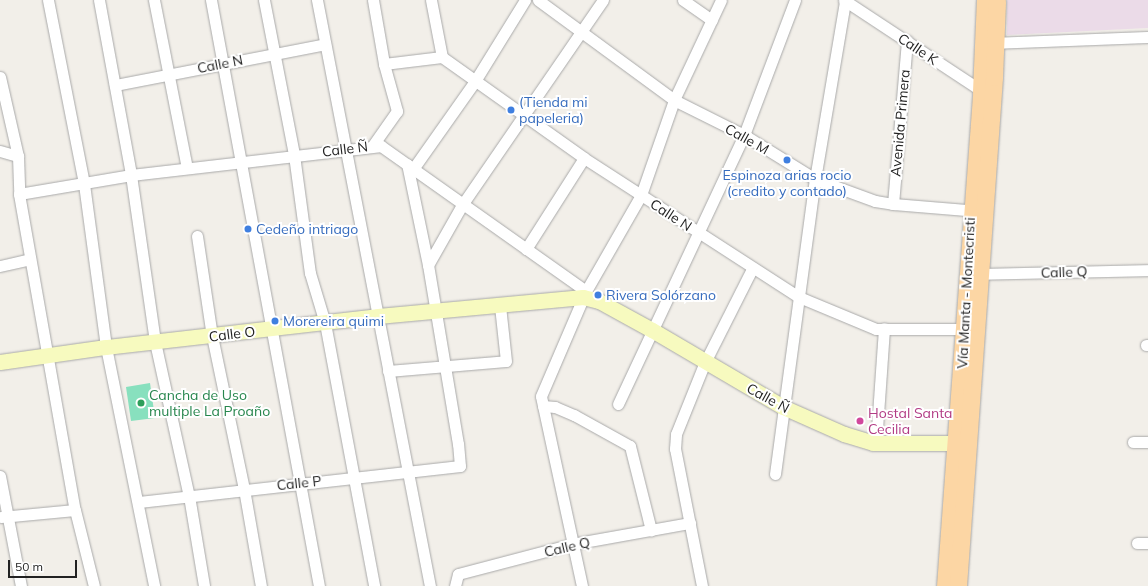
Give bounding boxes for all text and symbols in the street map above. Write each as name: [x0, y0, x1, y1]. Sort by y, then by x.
street label: Calle K: [895, 30, 941, 68]
street label: Calle N: [196, 51, 244, 77]
street label: Avenida Primera: [887, 69, 913, 177]
place label: (Tienda mi papeleria): [519, 94, 588, 126]
marker: (Tienda mi papeleria): [506, 105, 516, 115]
street label: Calle M: [722, 120, 772, 158]
street label: Calle Ñ: [321, 138, 369, 160]
marker: Espinoza arias rocio (credito y contado): [782, 155, 792, 165]
place label: Espinoza arias rocio (credito y contado): [722, 167, 852, 200]
street label: Calle N: [647, 195, 695, 235]
street label: Vía Manta - Montecristi: [954, 217, 978, 369]
place label: Cedeño intriago: [256, 221, 358, 237]
marker: Cedeño intriago: [243, 224, 253, 234]
street label: Calle Q: [1040, 263, 1088, 281]
place label: Rivera Solórzano: [606, 287, 716, 303]
marker: Rivera Solórzano: [593, 290, 603, 300]
place label: Morereira quimi: [283, 313, 384, 329]
marker: Morereira quimi: [270, 316, 280, 326]
street label: Calle O: [208, 323, 256, 345]
street label: Calle Ñ: [744, 379, 792, 417]
place label: Cancha de Uso multiple La Proaño: [149, 387, 270, 420]
marker: Cancha de Uso multiple La Proaño: [136, 398, 146, 408]
place label: Hostal Santa Cecilia: [868, 405, 953, 438]
marker: Hostal Santa Cecilia: [855, 416, 865, 426]
street label: Calle P: [276, 472, 322, 494]
street label: Calle Q: [542, 534, 592, 560]
scale bar: [10, 552, 79, 578]
text: 50 m: [15, 559, 43, 574]

